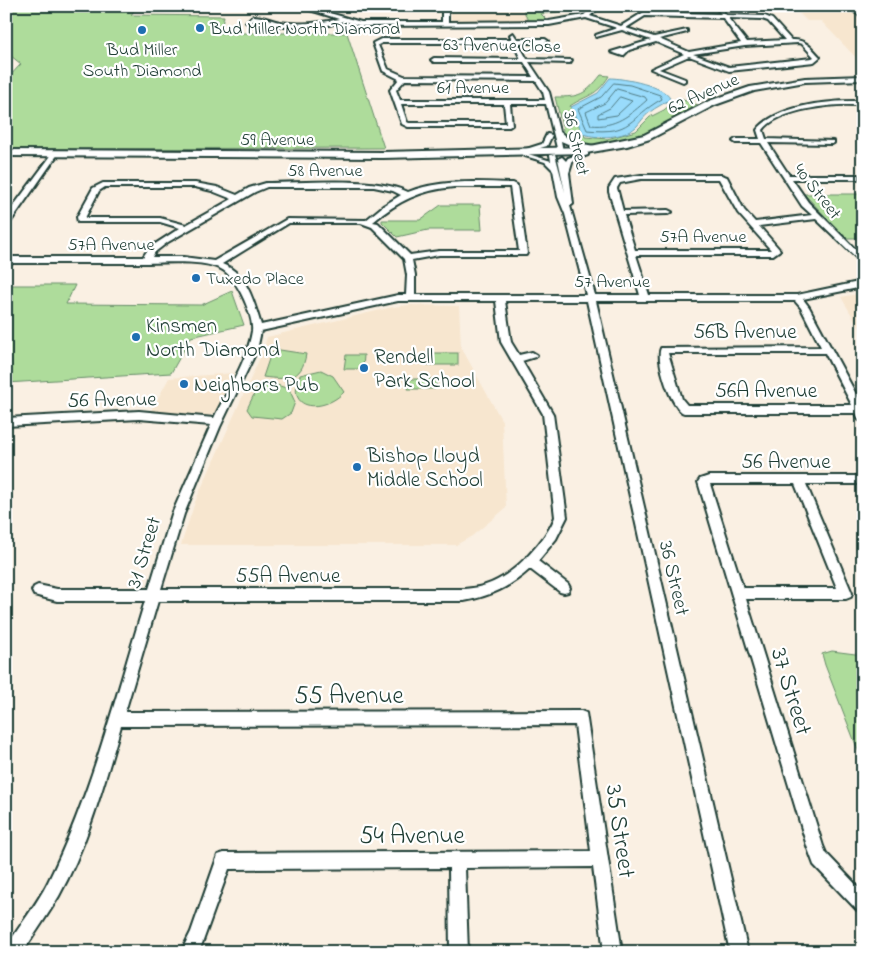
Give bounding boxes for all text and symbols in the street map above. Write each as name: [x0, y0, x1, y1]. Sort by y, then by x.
place label: Bud Miller North Diamond: [209, 17, 400, 43]
marker: Bud Miller North Diamond: [194, 22, 206, 34]
marker: Bud Miller South Diamond: [136, 24, 148, 36]
street label: 63 Avenue Close: [443, 33, 562, 61]
place label: Bud Miller South Diamond: [83, 38, 201, 85]
street label: 62 Avenue: [664, 67, 744, 122]
street label: 61 Avenue: [437, 76, 510, 102]
street label: 36 Street: [555, 109, 595, 178]
street label: 59 Avenue: [240, 128, 315, 154]
street label: 58 Avenue: [287, 159, 364, 185]
street label: 40 Street: [786, 159, 847, 226]
street label: 57A Avenue: [659, 225, 747, 251]
street label: 57A Avenue: [67, 233, 155, 259]
place label: Tuxedo Place: [206, 267, 305, 293]
street label: 57 Avenue: [574, 270, 651, 296]
marker: Tuxedo Place: [190, 272, 202, 284]
place label: Kinsmen North Diamond: [146, 312, 280, 366]
street label: 56B Avenue: [693, 318, 797, 348]
marker: Kinsmen North Diamond: [130, 331, 142, 343]
place label: Rendell Park School: [374, 343, 475, 397]
marker: Rendell Park School: [358, 362, 370, 374]
place label: Neighbors Pub: [194, 371, 318, 403]
street label: 56A Avenue: [715, 377, 818, 407]
marker: Neighbors Pub: [178, 378, 190, 390]
street label: 56 Avenue: [67, 385, 158, 417]
place label: Bishop Lloyd Middle School: [366, 442, 483, 496]
street label: 56 Avenue: [741, 448, 831, 478]
marker: Bishop Lloyd Middle School: [351, 461, 363, 473]
street label: 31 Street: [120, 513, 170, 592]
street label: 36 Street: [650, 538, 696, 619]
street label: 55A Avenue: [236, 562, 341, 592]
street label: 37 Street: [760, 644, 821, 741]
street label: 55 Avenue: [294, 679, 405, 715]
street label: 35 Street: [595, 782, 643, 881]
street label: 54 Avenue: [359, 819, 466, 855]

